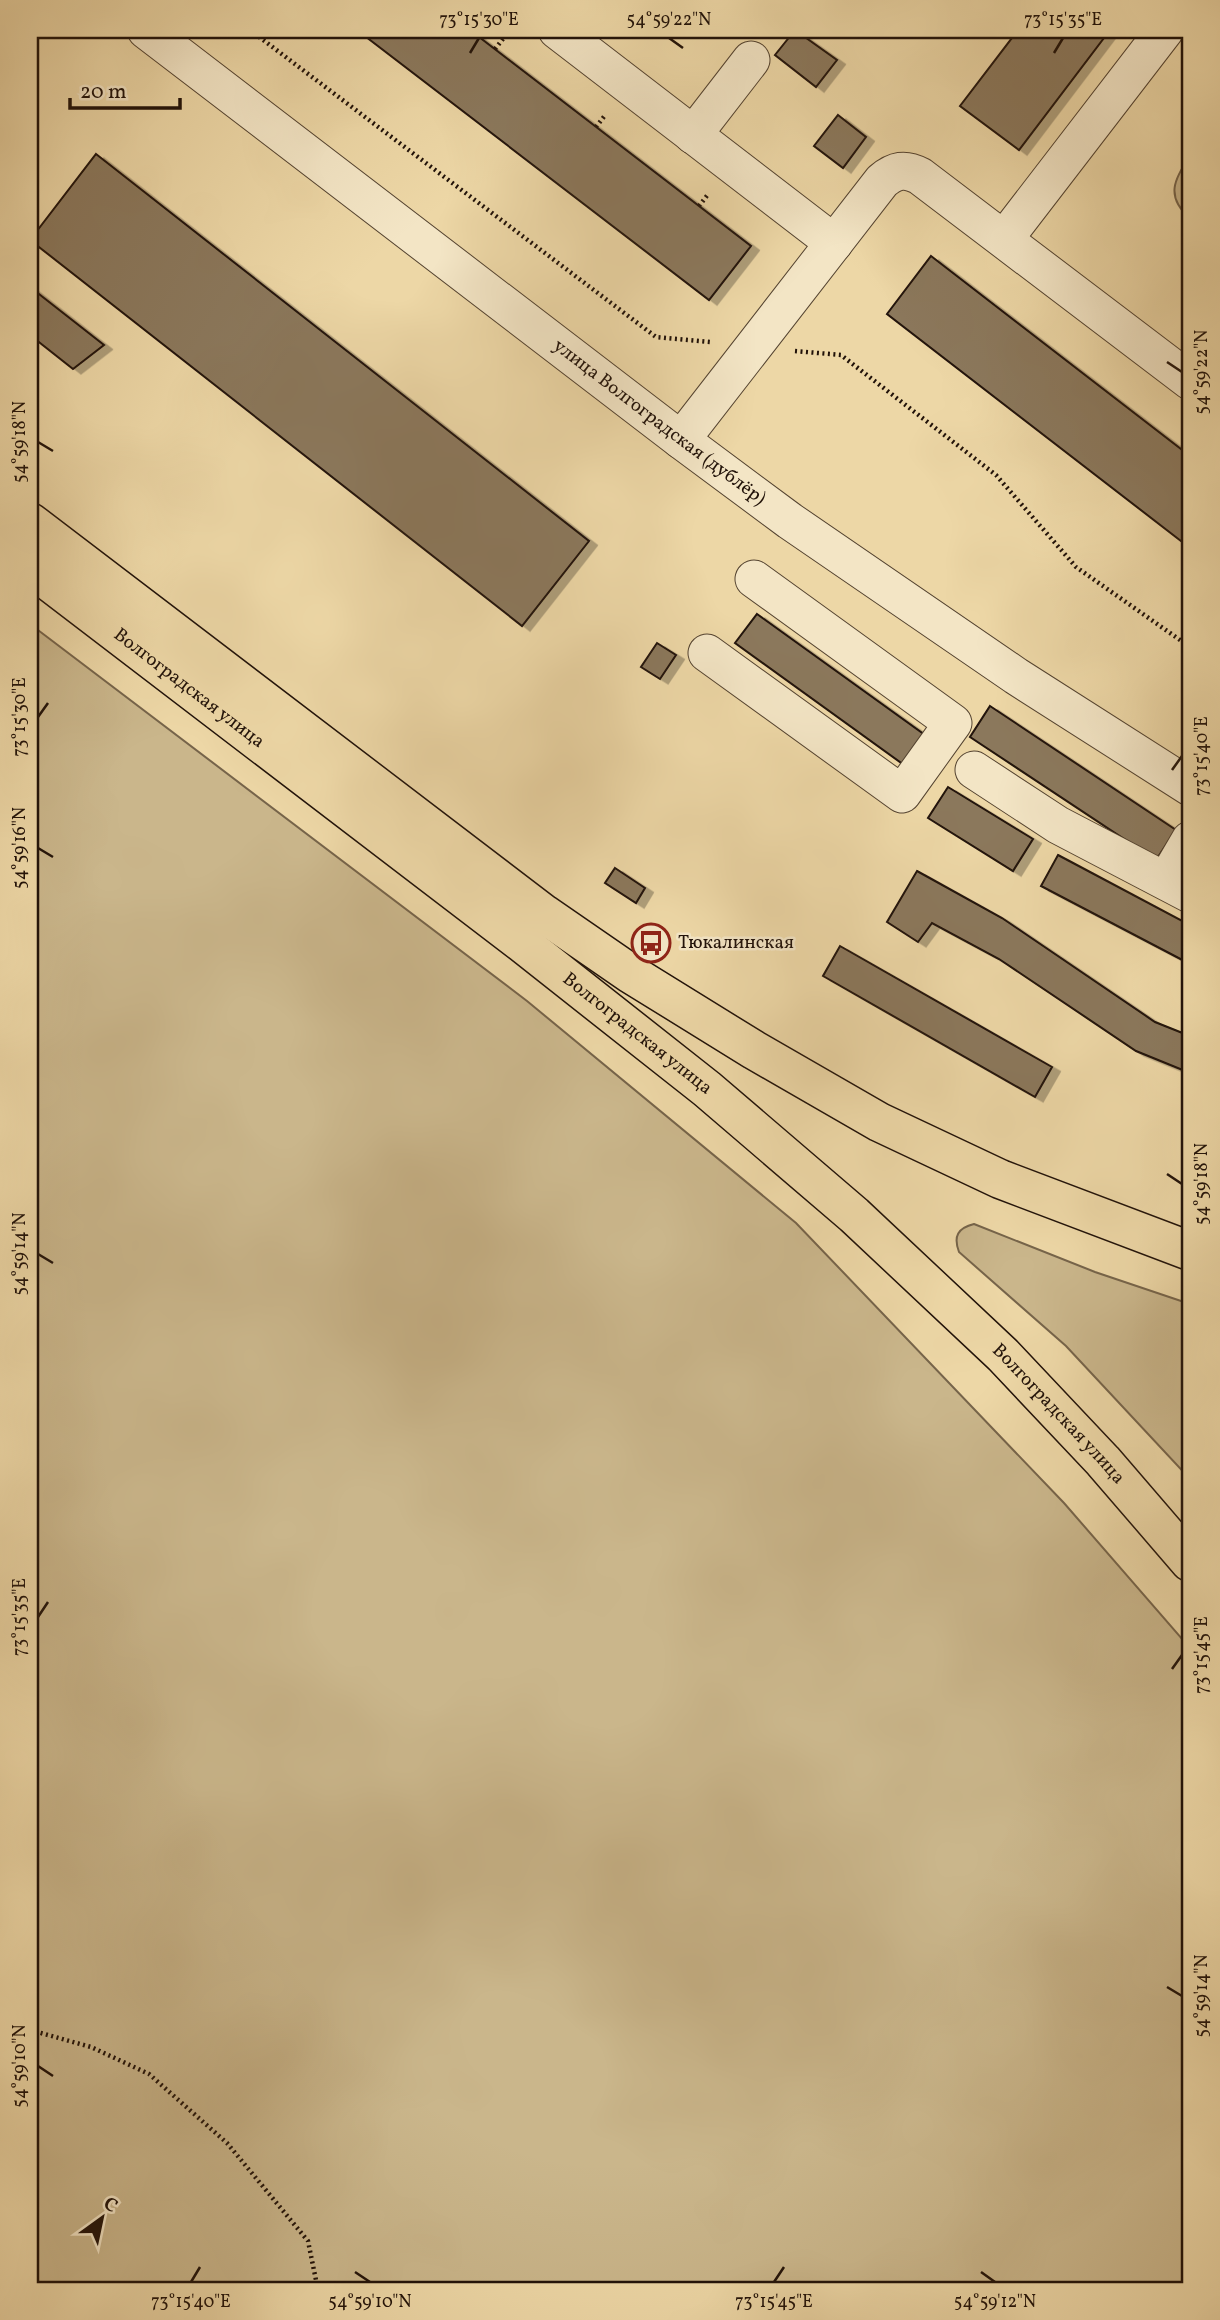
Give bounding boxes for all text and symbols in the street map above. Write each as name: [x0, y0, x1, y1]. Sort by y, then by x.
text: 73°15'30"E: [439, 8, 519, 33]
text: 54°59'22"N: [627, 8, 711, 33]
text: 73°15'35"E: [1024, 8, 1102, 33]
scale bar: [70, 66, 180, 110]
text: 20 m: [80, 78, 126, 107]
text: 54°59'22"N: [1190, 330, 1215, 414]
street label: улица Волгоградская (дублёр): [547, 333, 771, 511]
text: 54°59'18"N: [8, 401, 33, 483]
street label: Волгоградская улица: [108, 622, 270, 755]
text: 73°15'30"E: [8, 677, 33, 757]
text: 73°15'40"E: [1190, 716, 1215, 796]
text: 54°59'16"N: [8, 807, 33, 889]
bus stop icon: Тюкалинская: [630, 922, 672, 964]
place label: Тюкалинская: [678, 930, 794, 956]
street label: Волгоградская улица: [557, 967, 718, 1101]
text: 54°59'18"N: [1190, 1143, 1215, 1225]
text: 54°59'14"N: [8, 1212, 33, 1296]
street label: Волгоградская улица: [986, 1338, 1131, 1490]
text: 73°15'35"E: [8, 1578, 33, 1656]
text: 73°15'45"E: [1190, 1616, 1215, 1694]
text: 54°59'14"N: [1190, 1954, 1215, 2038]
text: 54°59'10"N: [8, 2024, 33, 2108]
north arrow: [66, 2184, 136, 2254]
text: С: [98, 2191, 122, 2220]
text: 73°15'40"E: [151, 2290, 231, 2315]
text: 54°59'10"N: [328, 2290, 412, 2315]
text: 73°15'45"E: [735, 2290, 813, 2315]
text: 54°59'12"N: [954, 2290, 1036, 2315]

